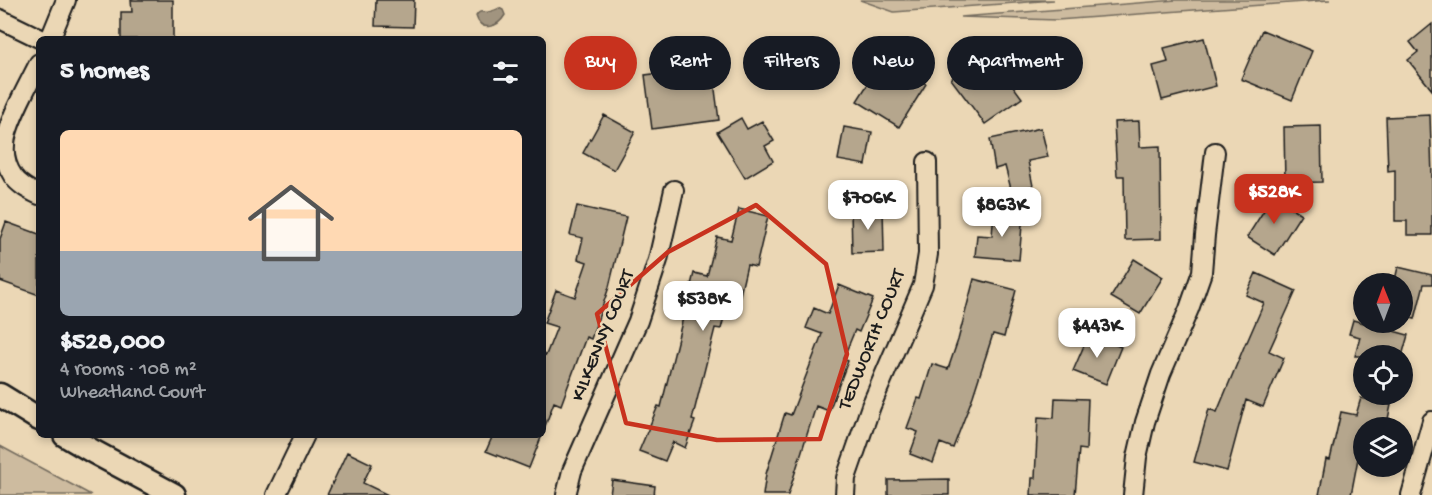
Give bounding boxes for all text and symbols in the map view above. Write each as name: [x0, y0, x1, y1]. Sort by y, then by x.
chip: Buy: [564, 36, 637, 90]
chip: Rent: [649, 36, 731, 90]
chip: Filters: [743, 36, 840, 90]
chip: New: [852, 36, 935, 90]
chip: Apartment: [947, 36, 1083, 90]
icon: filters: [489, 56, 522, 89]
text: 5 homes: [60, 57, 149, 88]
icon: home: [237, 169, 345, 277]
pin: $528K: [1232, 174, 1316, 225]
pin: $706K: [826, 180, 910, 231]
text: $528K: [1248, 182, 1300, 205]
pin: $863K: [960, 187, 1044, 238]
text: $706K: [842, 188, 894, 211]
text: $863K: [976, 195, 1028, 218]
street label: TEDWORTH COURT: [834, 265, 912, 414]
street label: KILKENNY COURT: [567, 266, 641, 405]
north arrow: [1353, 273, 1413, 333]
map controls: [1353, 273, 1413, 477]
pin: $538K: [661, 281, 745, 332]
text: $538K: [677, 289, 729, 312]
pin: $443K: [1055, 308, 1139, 359]
text: $443K: [1072, 316, 1122, 339]
text: $528,000: [60, 328, 165, 359]
button: locate: [1353, 345, 1413, 405]
text: 4 rooms · 108 m²: [60, 359, 197, 382]
text: Wheatland Court: [60, 382, 205, 405]
button: layers: [1353, 417, 1413, 477]

